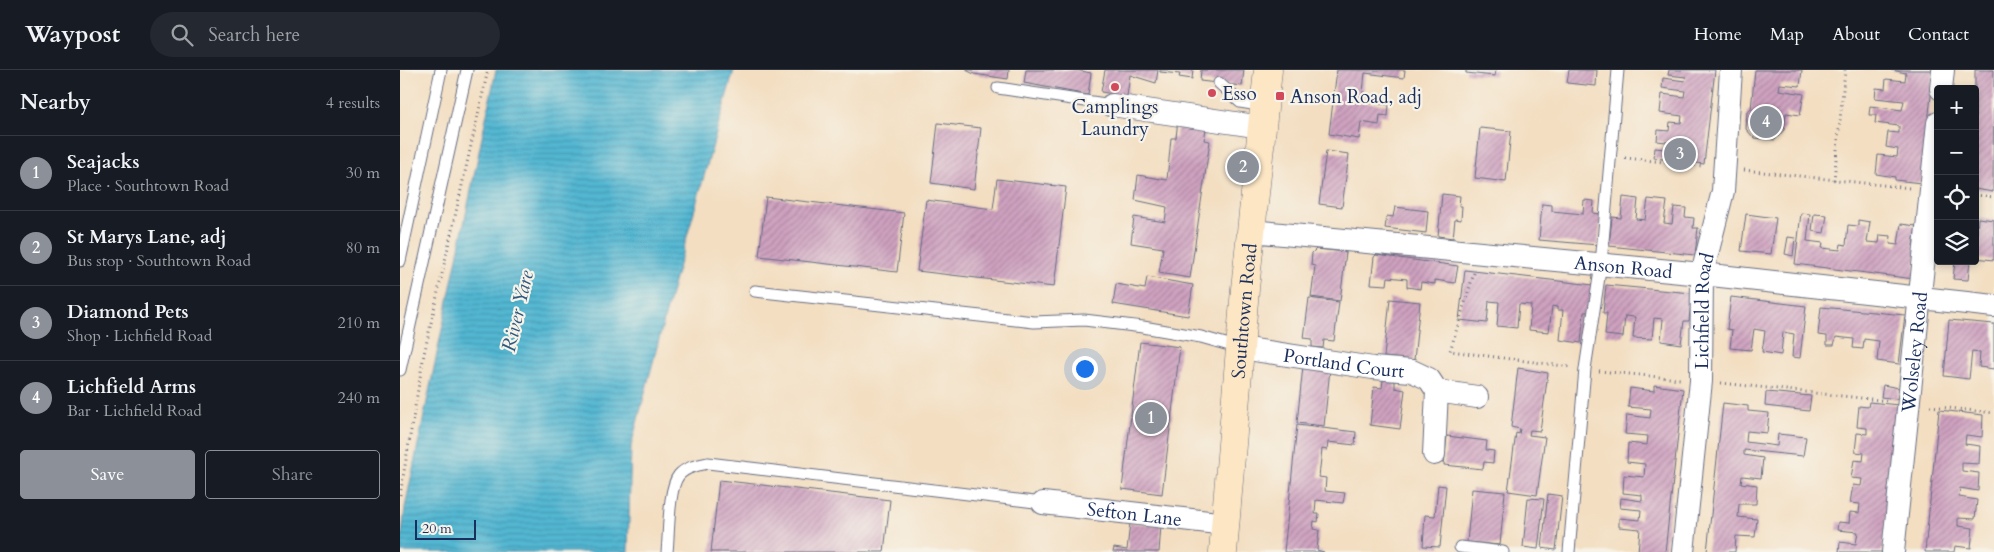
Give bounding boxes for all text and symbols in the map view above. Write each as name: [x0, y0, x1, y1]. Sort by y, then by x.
search box: [150, 12, 500, 57]
text: Waypost: [25, 18, 120, 51]
icon: search: [168, 21, 196, 49]
text: Search here: [208, 22, 300, 48]
text: Home: [1694, 22, 1742, 47]
text: Map: [1770, 22, 1804, 47]
text: About: [1832, 22, 1880, 47]
text: Contact: [1908, 22, 1969, 47]
marker: Camplings Laundry: [1109, 81, 1121, 93]
place label: Esso: [1222, 81, 1257, 107]
place label: Anson Road, adj: [1290, 84, 1422, 110]
map controls: [1934, 85, 1979, 265]
button: +: [1934, 85, 1979, 130]
marker: Esso: [1206, 87, 1218, 99]
text: Nearby: [20, 88, 91, 117]
marker: Anson Road, adj: [1274, 90, 1286, 102]
text: 4 results: [326, 92, 380, 114]
place label: Camplings Laundry: [1072, 94, 1158, 142]
pin: 4: [1750, 103, 1782, 141]
button: −: [1934, 130, 1979, 175]
pin: 3: [1664, 135, 1696, 173]
pin: 2: [1227, 148, 1259, 186]
text: Seajacks: [67, 149, 139, 175]
text: 1: [32, 162, 40, 184]
text: 30 m: [346, 162, 380, 184]
text: Place · Southtown Road: [67, 175, 229, 197]
button: locate: [1934, 175, 1979, 220]
button: layers: [1934, 220, 1979, 265]
text: St Marys Lane, adj: [67, 224, 227, 250]
text: 2: [32, 237, 40, 259]
text: 80 m: [346, 237, 380, 259]
street label: Southtown Road: [1226, 242, 1264, 380]
text: Bus stop · Southtown Road: [67, 250, 251, 272]
street label: Anson Road: [1573, 250, 1674, 285]
street label: Lichfield Road: [1689, 250, 1721, 370]
water label: River Yare: [495, 267, 540, 354]
street label: Wolseley Road: [1896, 290, 1934, 415]
text: Diamond Pets: [67, 299, 188, 325]
text: 3: [32, 312, 40, 334]
text: 210 m: [338, 312, 380, 334]
text: Shop · Lichfield Road: [67, 325, 212, 347]
street label: Portland Court: [1282, 343, 1405, 384]
your location: [1072, 356, 1098, 382]
text: Lichfield Arms: [67, 374, 196, 400]
text: 4: [32, 387, 40, 409]
text: 240 m: [338, 387, 380, 409]
pin: 1: [1135, 399, 1167, 437]
text: Bar · Lichfield Road: [67, 400, 202, 422]
button: Save: [20, 450, 195, 499]
button: Share: [205, 450, 380, 499]
street label: Sefton Lane: [1085, 496, 1183, 533]
scale bar: [415, 517, 476, 540]
text: 20 m: [422, 519, 452, 538]

